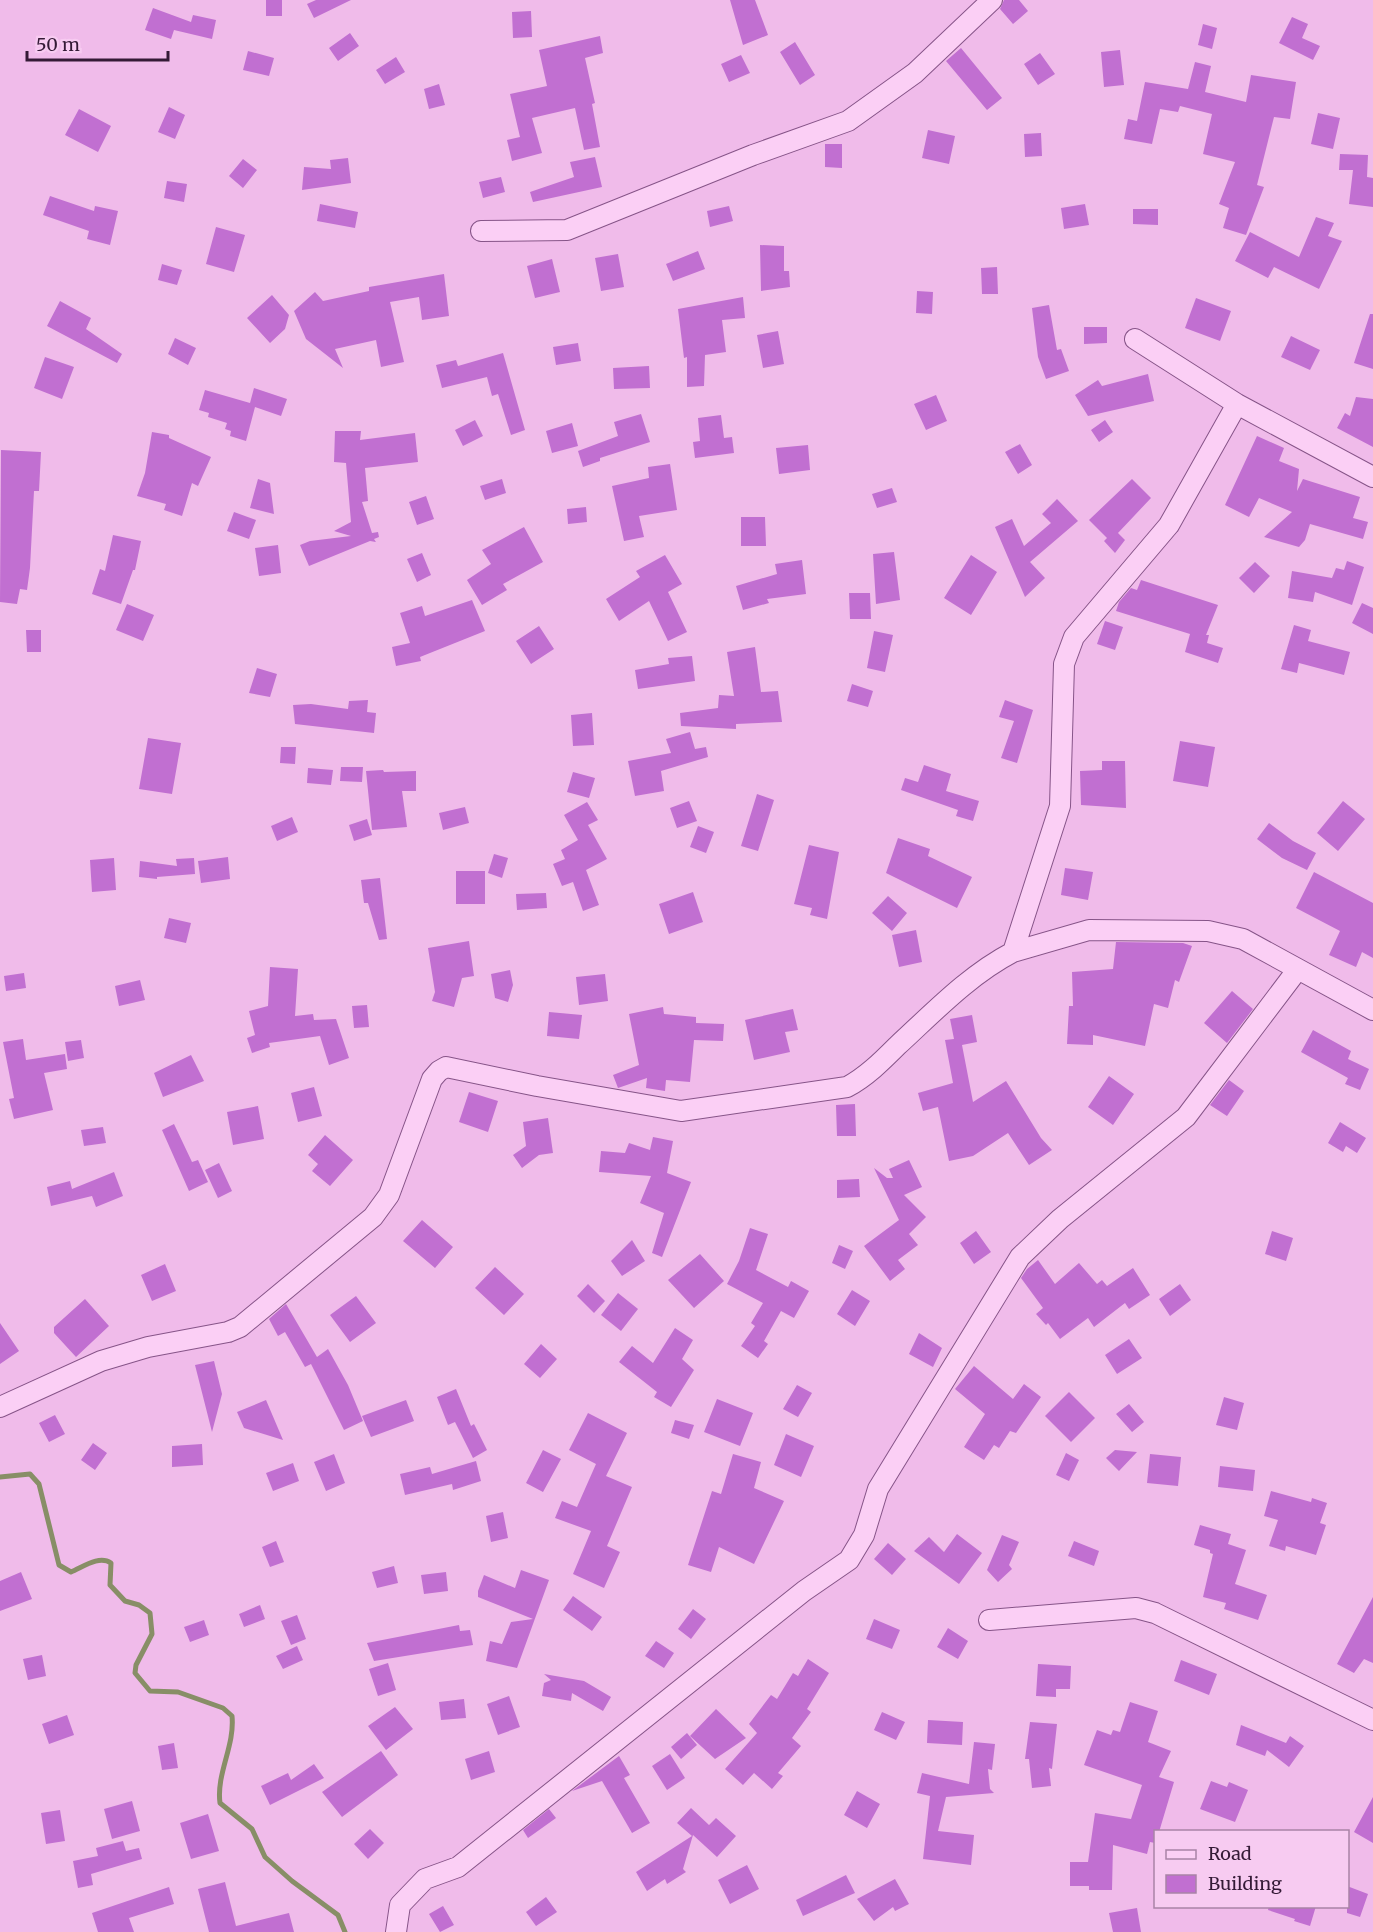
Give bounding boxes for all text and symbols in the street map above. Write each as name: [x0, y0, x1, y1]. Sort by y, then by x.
scale bar: [27, 24, 168, 62]
text: 50 m: [36, 33, 80, 56]
legend: [1154, 1830, 1349, 1908]
text: Road: [1208, 1842, 1252, 1865]
text: Building: [1208, 1872, 1282, 1895]

